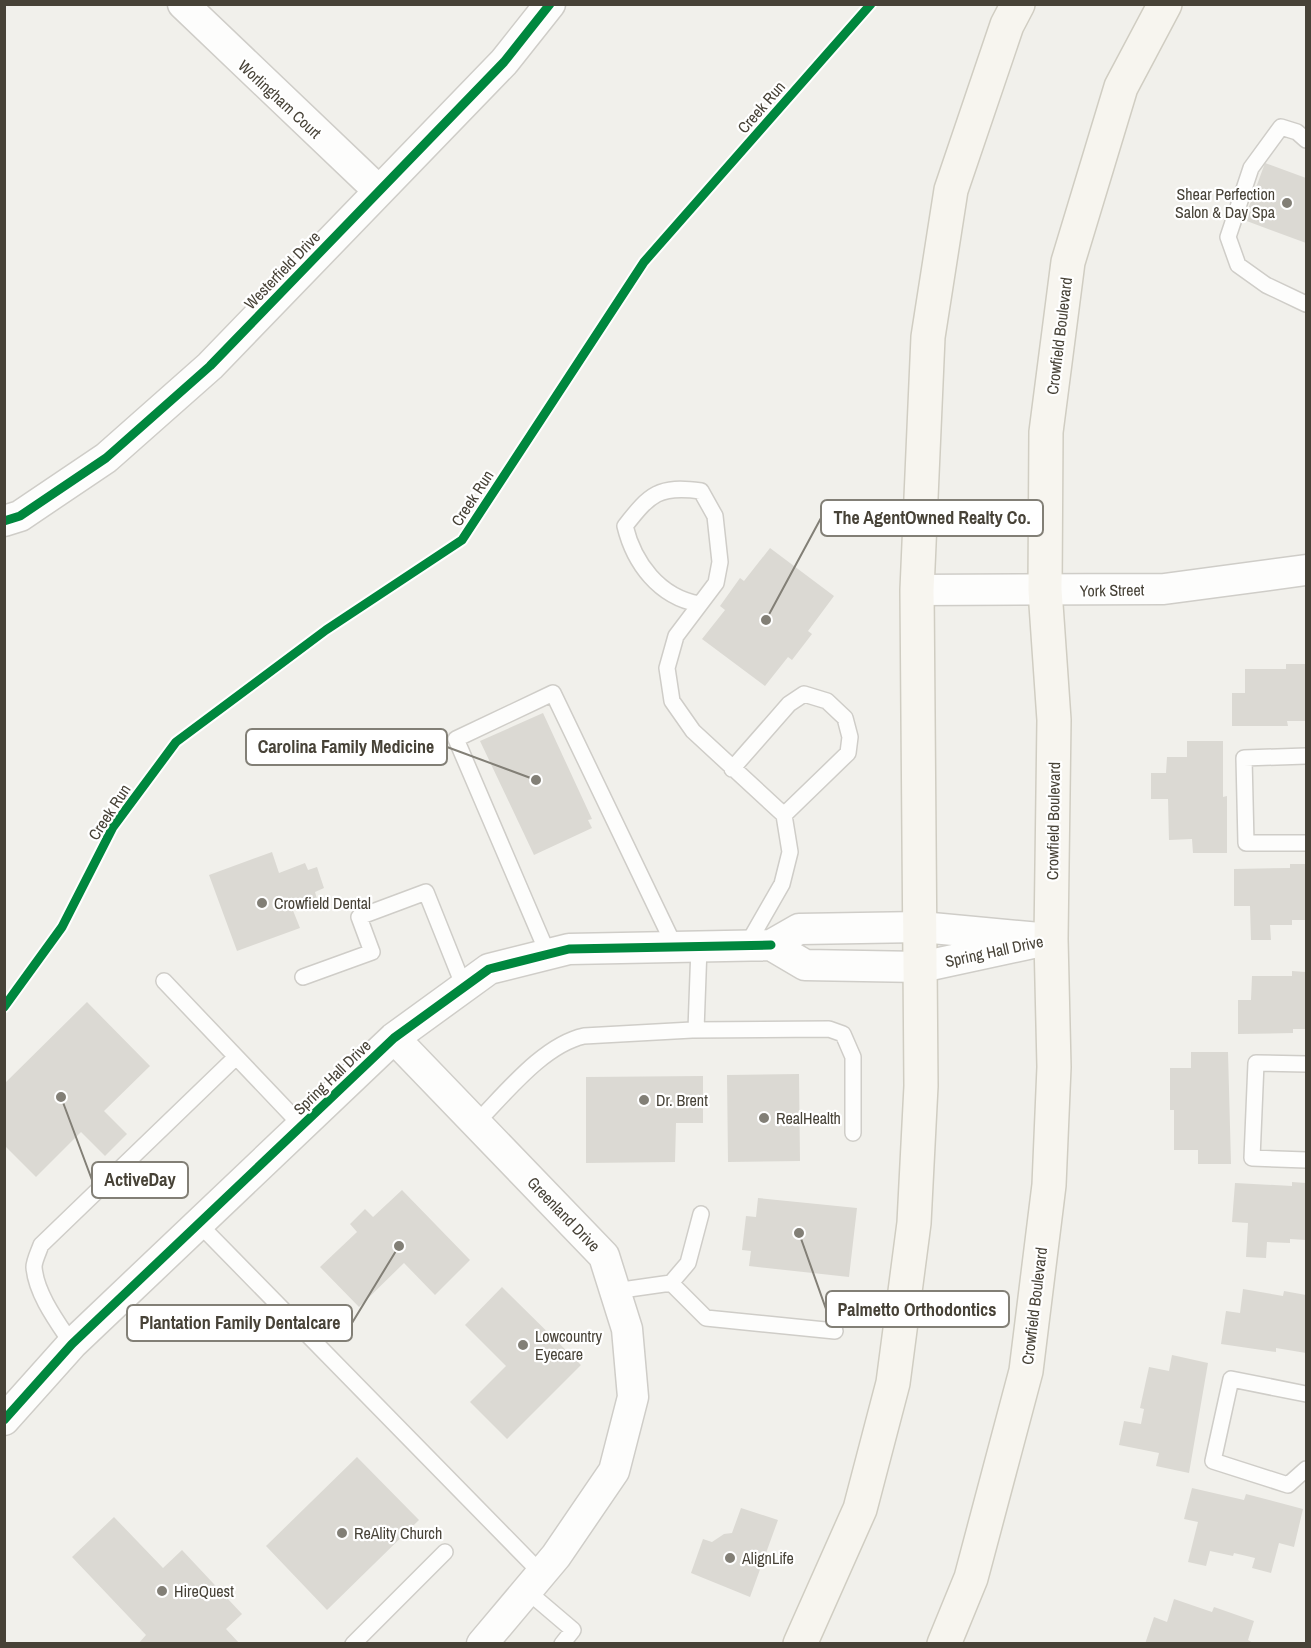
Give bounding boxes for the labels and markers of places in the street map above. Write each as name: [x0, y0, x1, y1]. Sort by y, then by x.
place label: Shear Perfection Salon & Day Spa: [1175, 183, 1276, 223]
marker: Shear Perfection Salon & Day Spa: [1280, 196, 1294, 210]
callout: The AgentOwned Realty Co.: [821, 500, 1043, 536]
callout: Carolina Family Medicine: [246, 729, 447, 765]
place label: Crowfield Dental: [274, 892, 371, 914]
marker: Crowfield Dental: [255, 896, 269, 910]
place label: Dr. Brent: [656, 1089, 708, 1111]
marker: Dr. Brent: [637, 1093, 651, 1107]
place label: RealHealth: [776, 1107, 841, 1129]
marker: RealHealth: [757, 1111, 771, 1125]
callout: ActiveDay: [92, 1162, 188, 1198]
callout: Palmetto Orthodontics: [826, 1291, 1009, 1327]
callout: Plantation Family Dentalcare: [127, 1305, 352, 1341]
place label: Lowcountry Eyecare: [535, 1325, 603, 1365]
marker: Lowcountry Eyecare: [516, 1338, 530, 1352]
place label: ReAlity Church: [354, 1522, 442, 1544]
marker: ReAlity Church: [335, 1526, 349, 1540]
place label: AlignLife: [741, 1547, 794, 1569]
marker: AlignLife: [723, 1551, 737, 1565]
place label: HireQuest: [174, 1580, 234, 1602]
marker: HireQuest: [155, 1584, 169, 1598]

